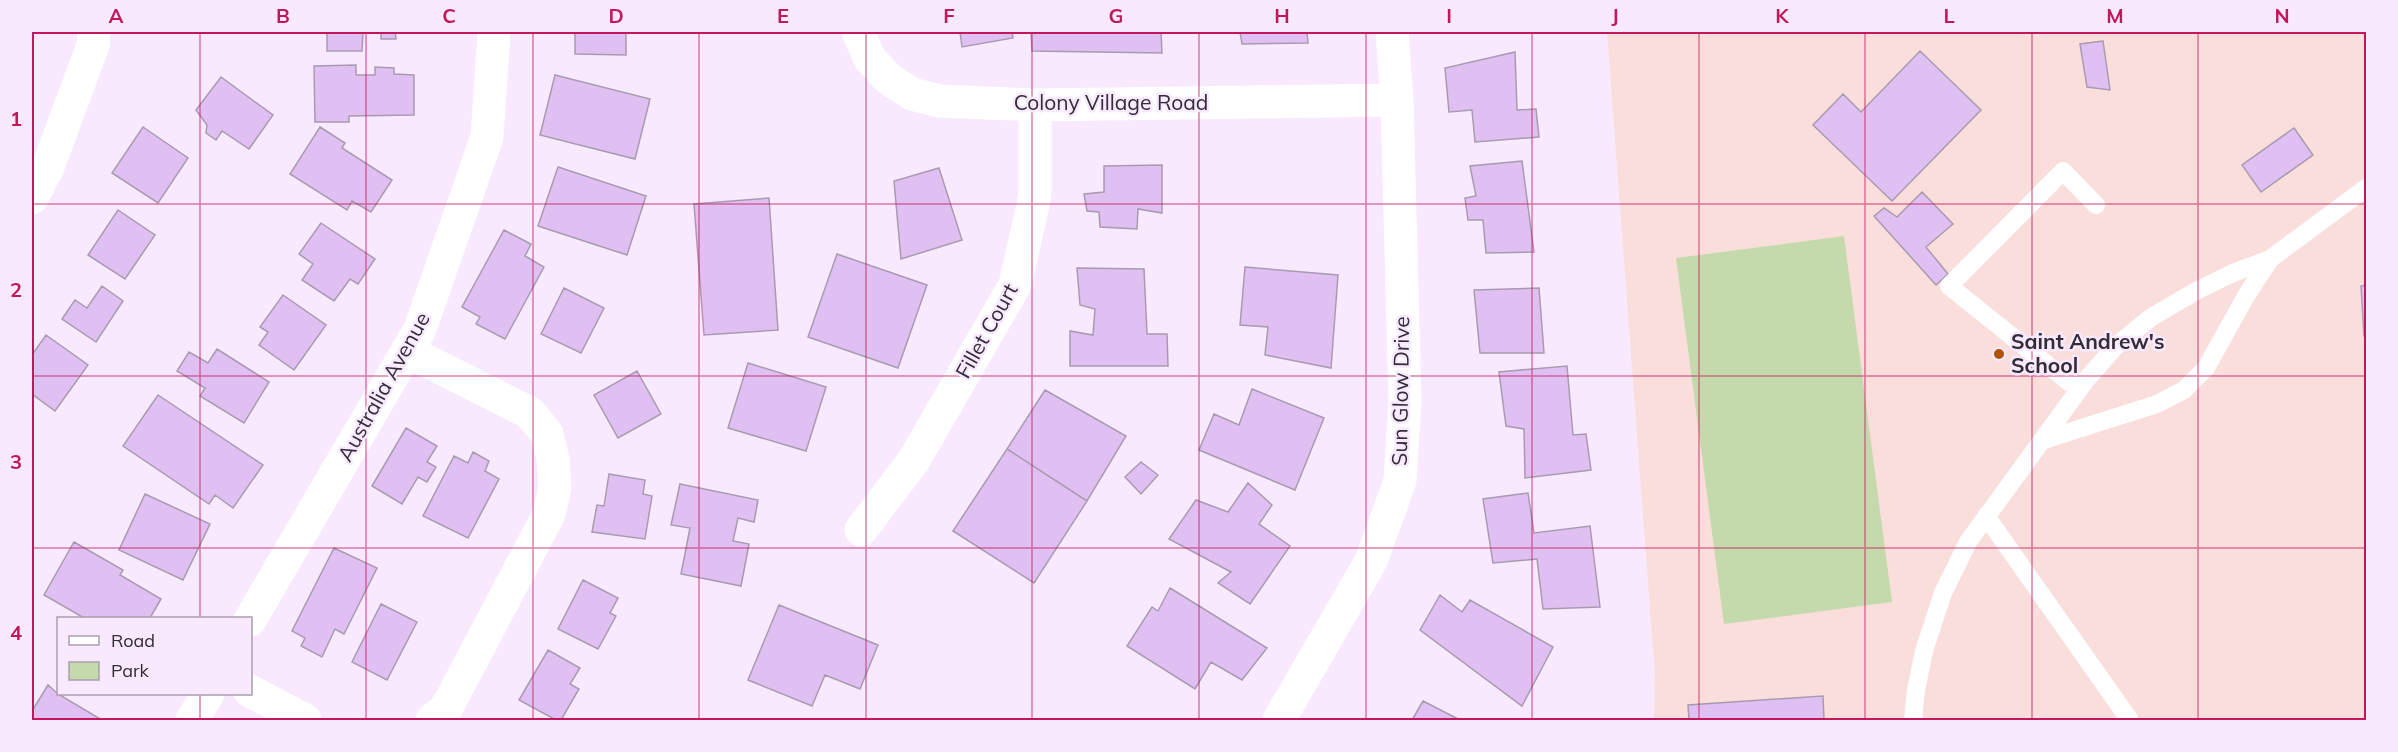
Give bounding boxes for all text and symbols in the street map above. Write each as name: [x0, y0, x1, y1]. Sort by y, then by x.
text: A: [109, 3, 124, 28]
text: B: [276, 3, 290, 28]
text: C: [442, 3, 456, 28]
text: D: [608, 3, 624, 28]
text: E: [777, 3, 789, 28]
text: F: [943, 3, 955, 28]
text: G: [1109, 3, 1123, 28]
text: H: [1274, 3, 1290, 28]
text: I: [1446, 3, 1452, 28]
text: J: [1611, 3, 1619, 28]
text: K: [1775, 3, 1789, 28]
text: L: [1943, 3, 1955, 28]
text: M: [2106, 3, 2124, 28]
text: N: [2274, 3, 2290, 28]
street label: Colony Village Road: [1014, 89, 1208, 115]
text: 1: [10, 106, 22, 131]
text: 2: [10, 277, 22, 302]
street label: Fillet Court: [949, 279, 1023, 382]
street label: Australia Avenue: [331, 307, 435, 466]
street label: Sun Glow Drive: [1386, 316, 1414, 466]
place label: Saint Andrew's School: [2011, 328, 2164, 378]
marker: Saint Andrew's School: [1992, 347, 2006, 361]
text: 3: [10, 449, 22, 474]
legend: [57, 617, 252, 695]
text: 4: [10, 620, 22, 645]
text: Road: [111, 629, 155, 652]
text: Park: [111, 659, 150, 682]

